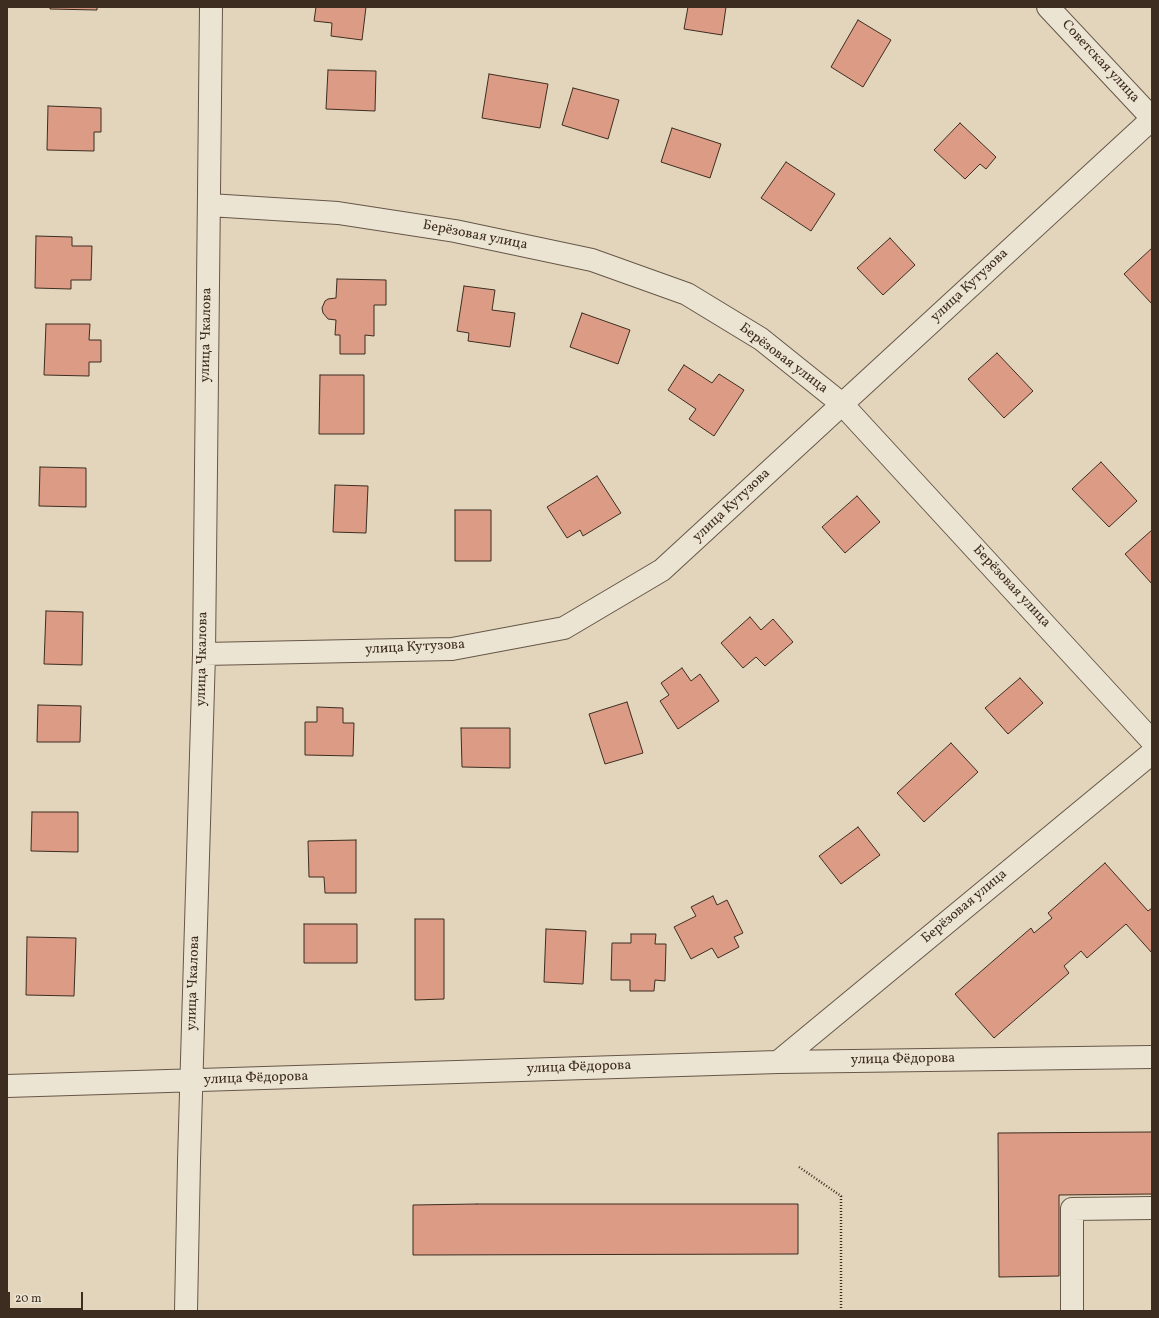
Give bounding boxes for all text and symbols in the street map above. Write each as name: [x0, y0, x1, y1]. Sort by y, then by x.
street label: Советская улица: [1057, 17, 1143, 107]
street label: Берёзовая улица: [421, 218, 529, 254]
street label: улица Кутузова: [928, 246, 1012, 326]
street label: улица Чкалова: [198, 287, 216, 383]
street label: Берёзовая улица: [735, 320, 831, 398]
street label: улица Кутузова: [690, 466, 774, 546]
street label: Берёзовая улица: [969, 542, 1053, 632]
street label: улица Чкалова: [194, 611, 212, 707]
street label: улица Кутузова: [365, 637, 465, 659]
street label: Берёзовая улица: [919, 866, 1011, 948]
street label: улица Чкалова: [184, 935, 204, 1031]
street label: улица Фёдорова: [851, 1051, 955, 1069]
street label: улица Фёдорова: [526, 1058, 632, 1078]
street label: улица Фёдорова: [203, 1069, 309, 1089]
scale bar: [10, 1284, 85, 1310]
text: 20 m: [15, 1291, 42, 1307]

